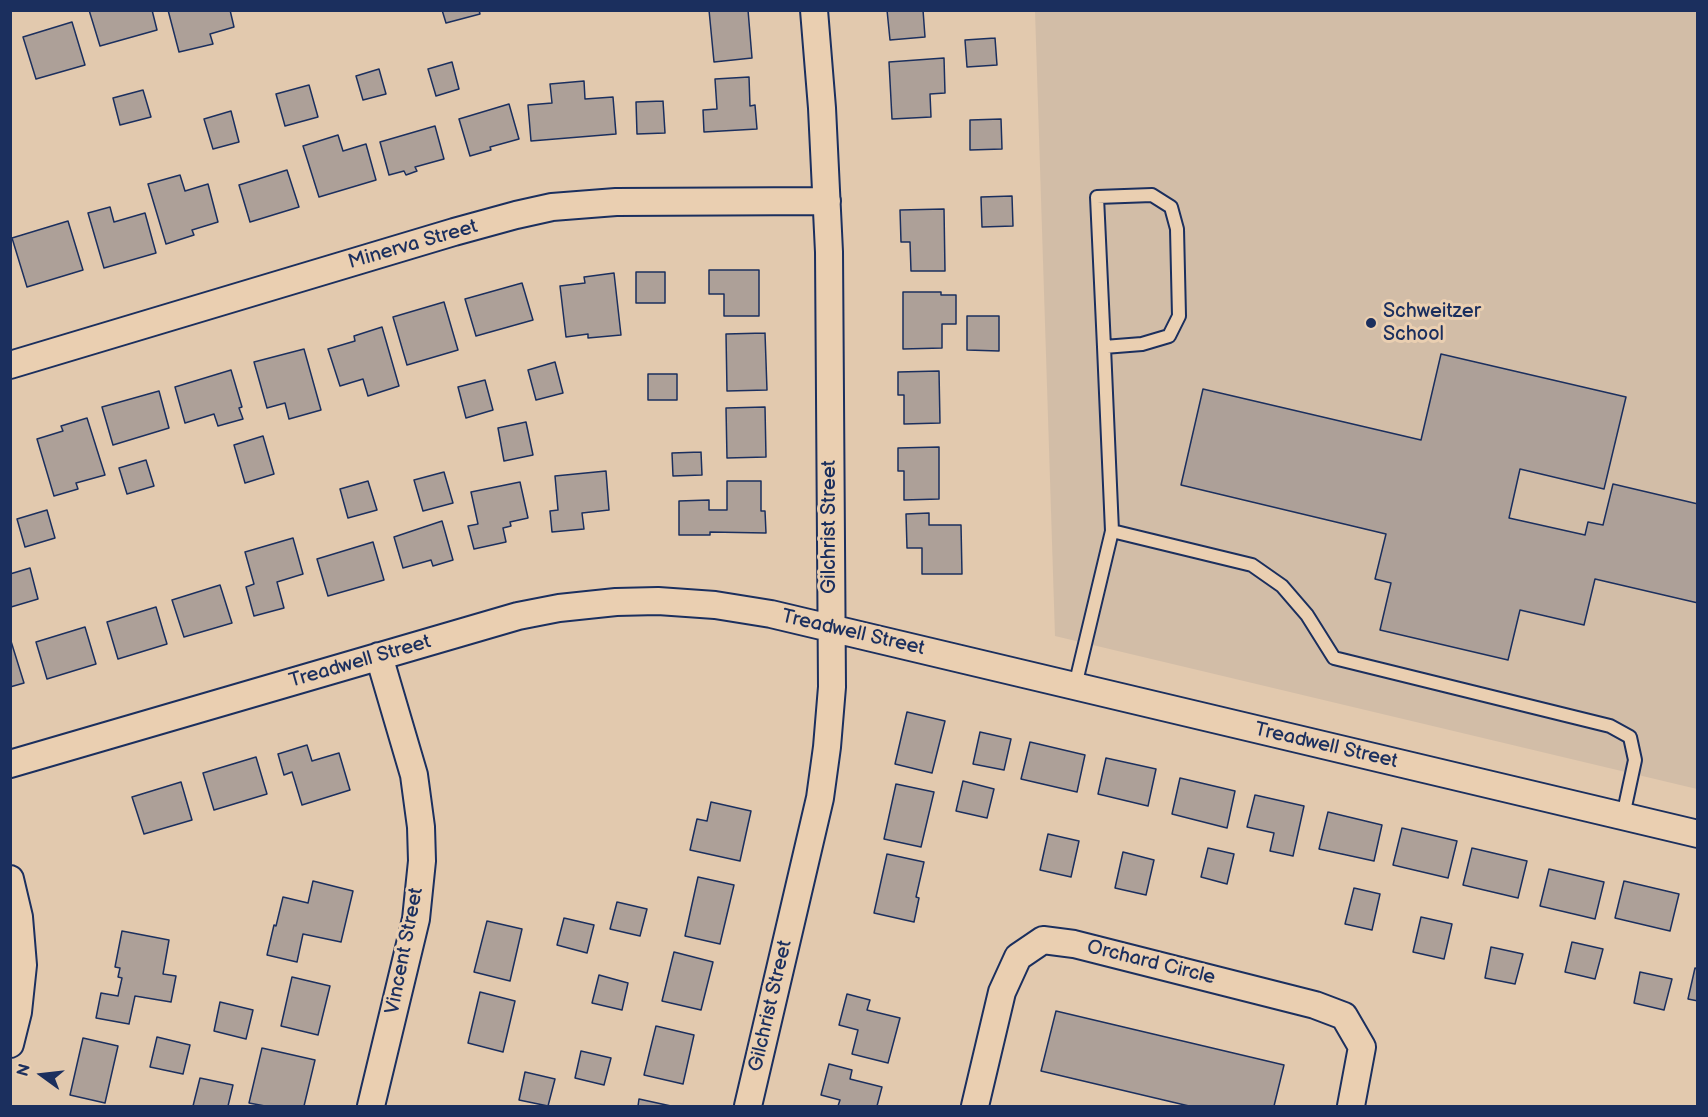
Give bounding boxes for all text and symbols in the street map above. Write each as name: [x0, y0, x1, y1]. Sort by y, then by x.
street label: Minerva Street: [346, 215, 480, 275]
place label: Schweitzer School: [1383, 300, 1481, 347]
marker: Schweitzer School: [1364, 316, 1378, 330]
street label: Gilchrist Street: [818, 460, 842, 594]
street label: Treadwell Street: [779, 605, 927, 661]
street label: Treadwell Street: [286, 630, 434, 694]
street label: Treadwell Street: [1252, 718, 1400, 774]
street label: Vincent Street: [381, 886, 429, 1016]
street label: Orchard Circle: [1084, 935, 1218, 991]
street label: Gilchrist Street: [744, 938, 798, 1074]
north arrow: [12, 1045, 72, 1105]
text: N: [13, 1062, 35, 1078]

